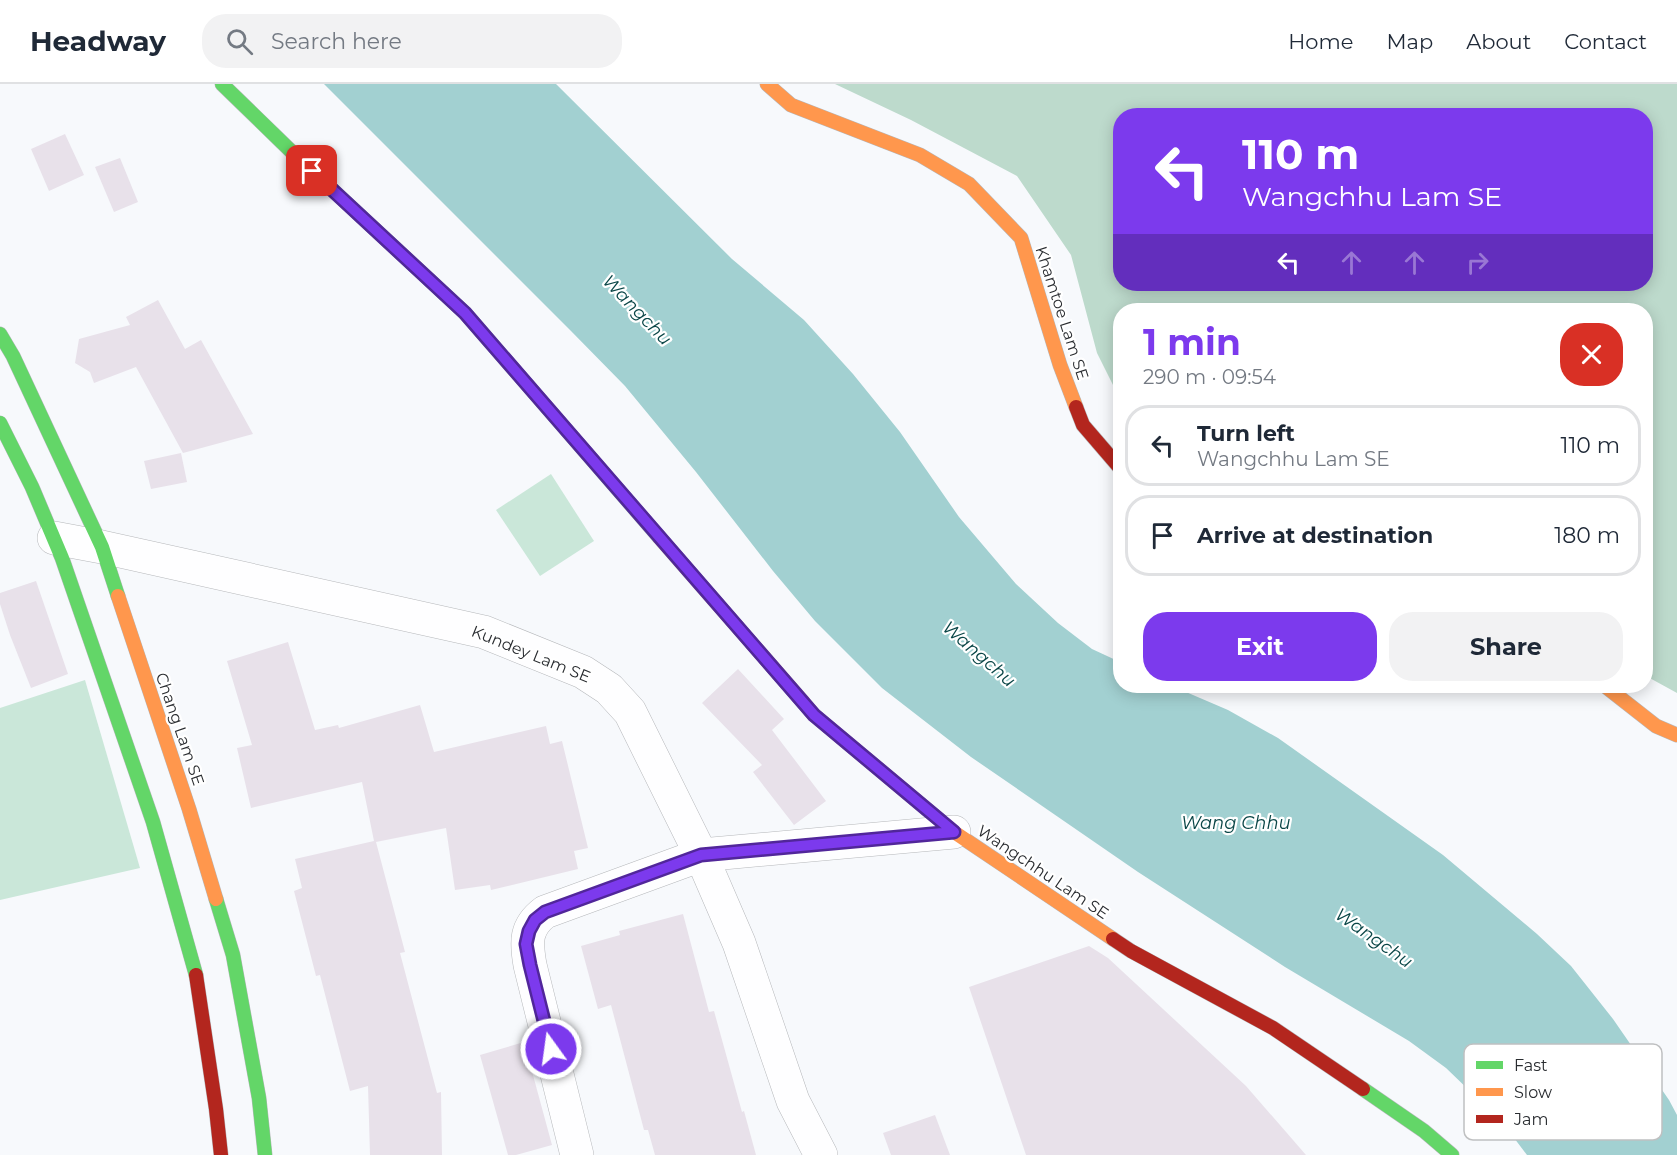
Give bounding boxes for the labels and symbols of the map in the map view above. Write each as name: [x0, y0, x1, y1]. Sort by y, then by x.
pin: [286, 145, 337, 196]
street label: Khamtoe Lam SE: [1031, 244, 1093, 382]
water label: Wangchu: [598, 270, 676, 350]
water label: Wangchu: [938, 616, 1020, 692]
street label: Kundey Lam SE: [469, 621, 593, 687]
street label: Chang Lam SE: [152, 670, 208, 788]
water label: Wang Chhu: [1181, 812, 1291, 834]
street label: Wangchhu Lam SE: [974, 821, 1112, 923]
water label: Wangchu: [1331, 903, 1417, 973]
position arrow: [519, 1017, 583, 1081]
legend: [1464, 1044, 1662, 1140]
text: Fast: [1514, 1056, 1548, 1075]
text: Slow: [1514, 1083, 1552, 1102]
text: Jam: [1513, 1110, 1548, 1129]

